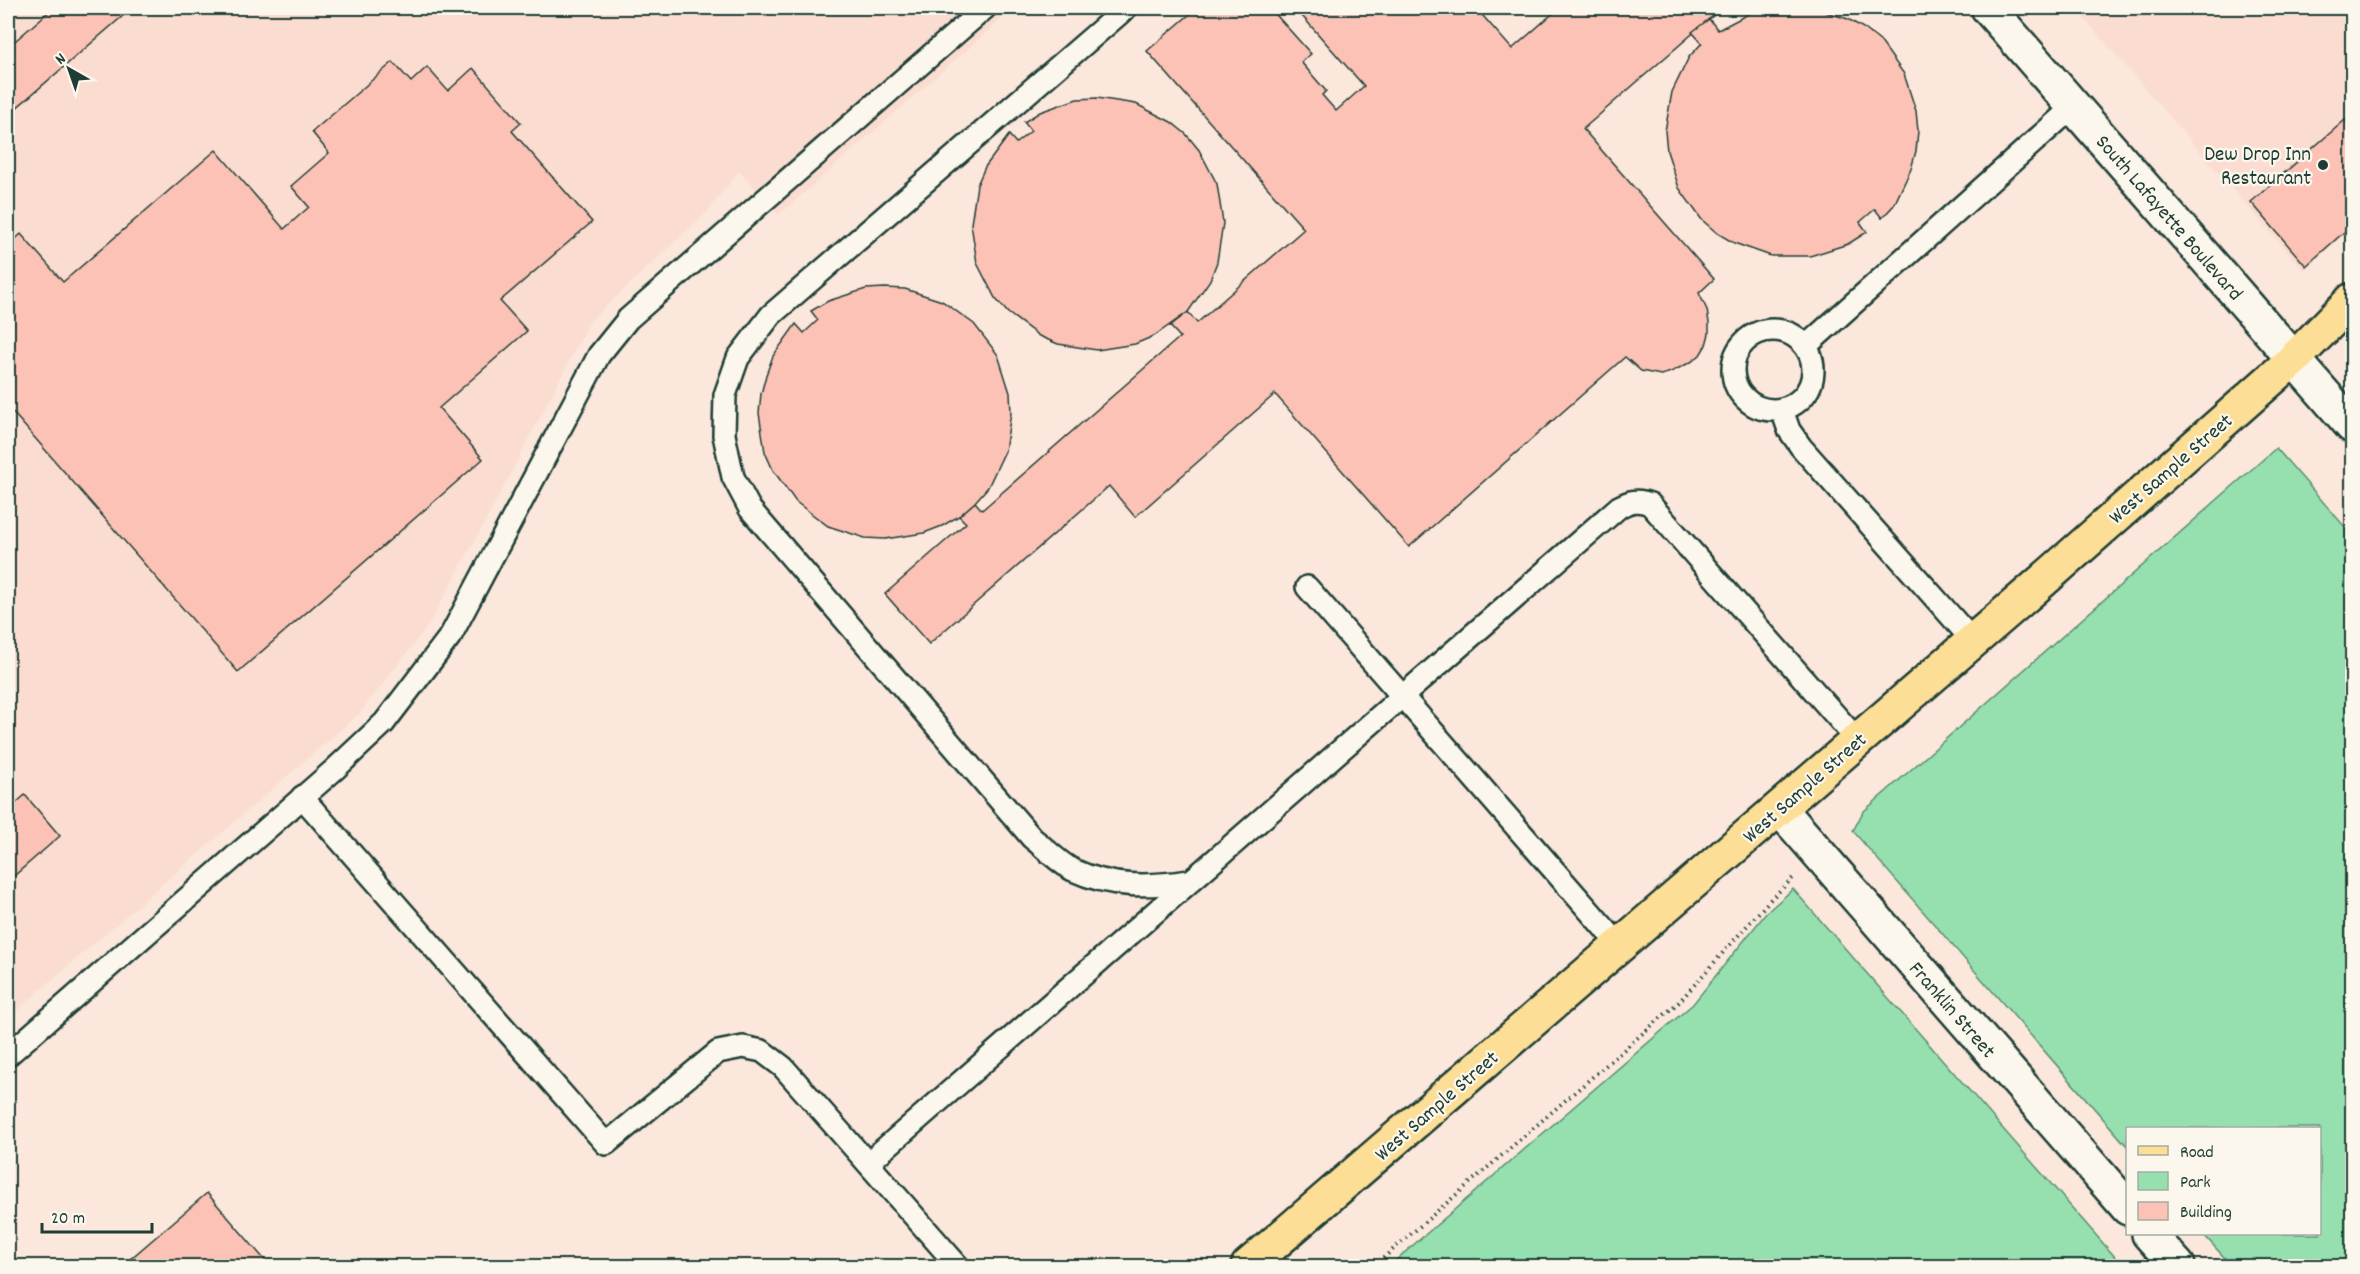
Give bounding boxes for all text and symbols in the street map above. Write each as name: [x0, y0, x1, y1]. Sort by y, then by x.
north arrow: [39, 39, 99, 99]
text: N: [51, 48, 71, 71]
street label: South Lafayette Boulevard: [2087, 129, 2248, 309]
place label: Dew Drop Inn Restaurant: [2204, 141, 2311, 195]
marker: Dew Drop Inn Restaurant: [2316, 158, 2330, 172]
street label: West Sample Street: [2103, 408, 2241, 533]
street label: West Sample Street: [1737, 727, 1875, 852]
street label: Franklin Street: [1900, 956, 2001, 1066]
street label: West Sample Street: [1369, 1045, 1507, 1170]
legend: [2126, 1127, 2321, 1235]
text: Road: [2180, 1141, 2214, 1166]
text: Park: [2180, 1171, 2211, 1196]
scale bar: [42, 1196, 152, 1234]
text: Building: [2180, 1201, 2232, 1226]
text: 20 m: [51, 1207, 85, 1232]

